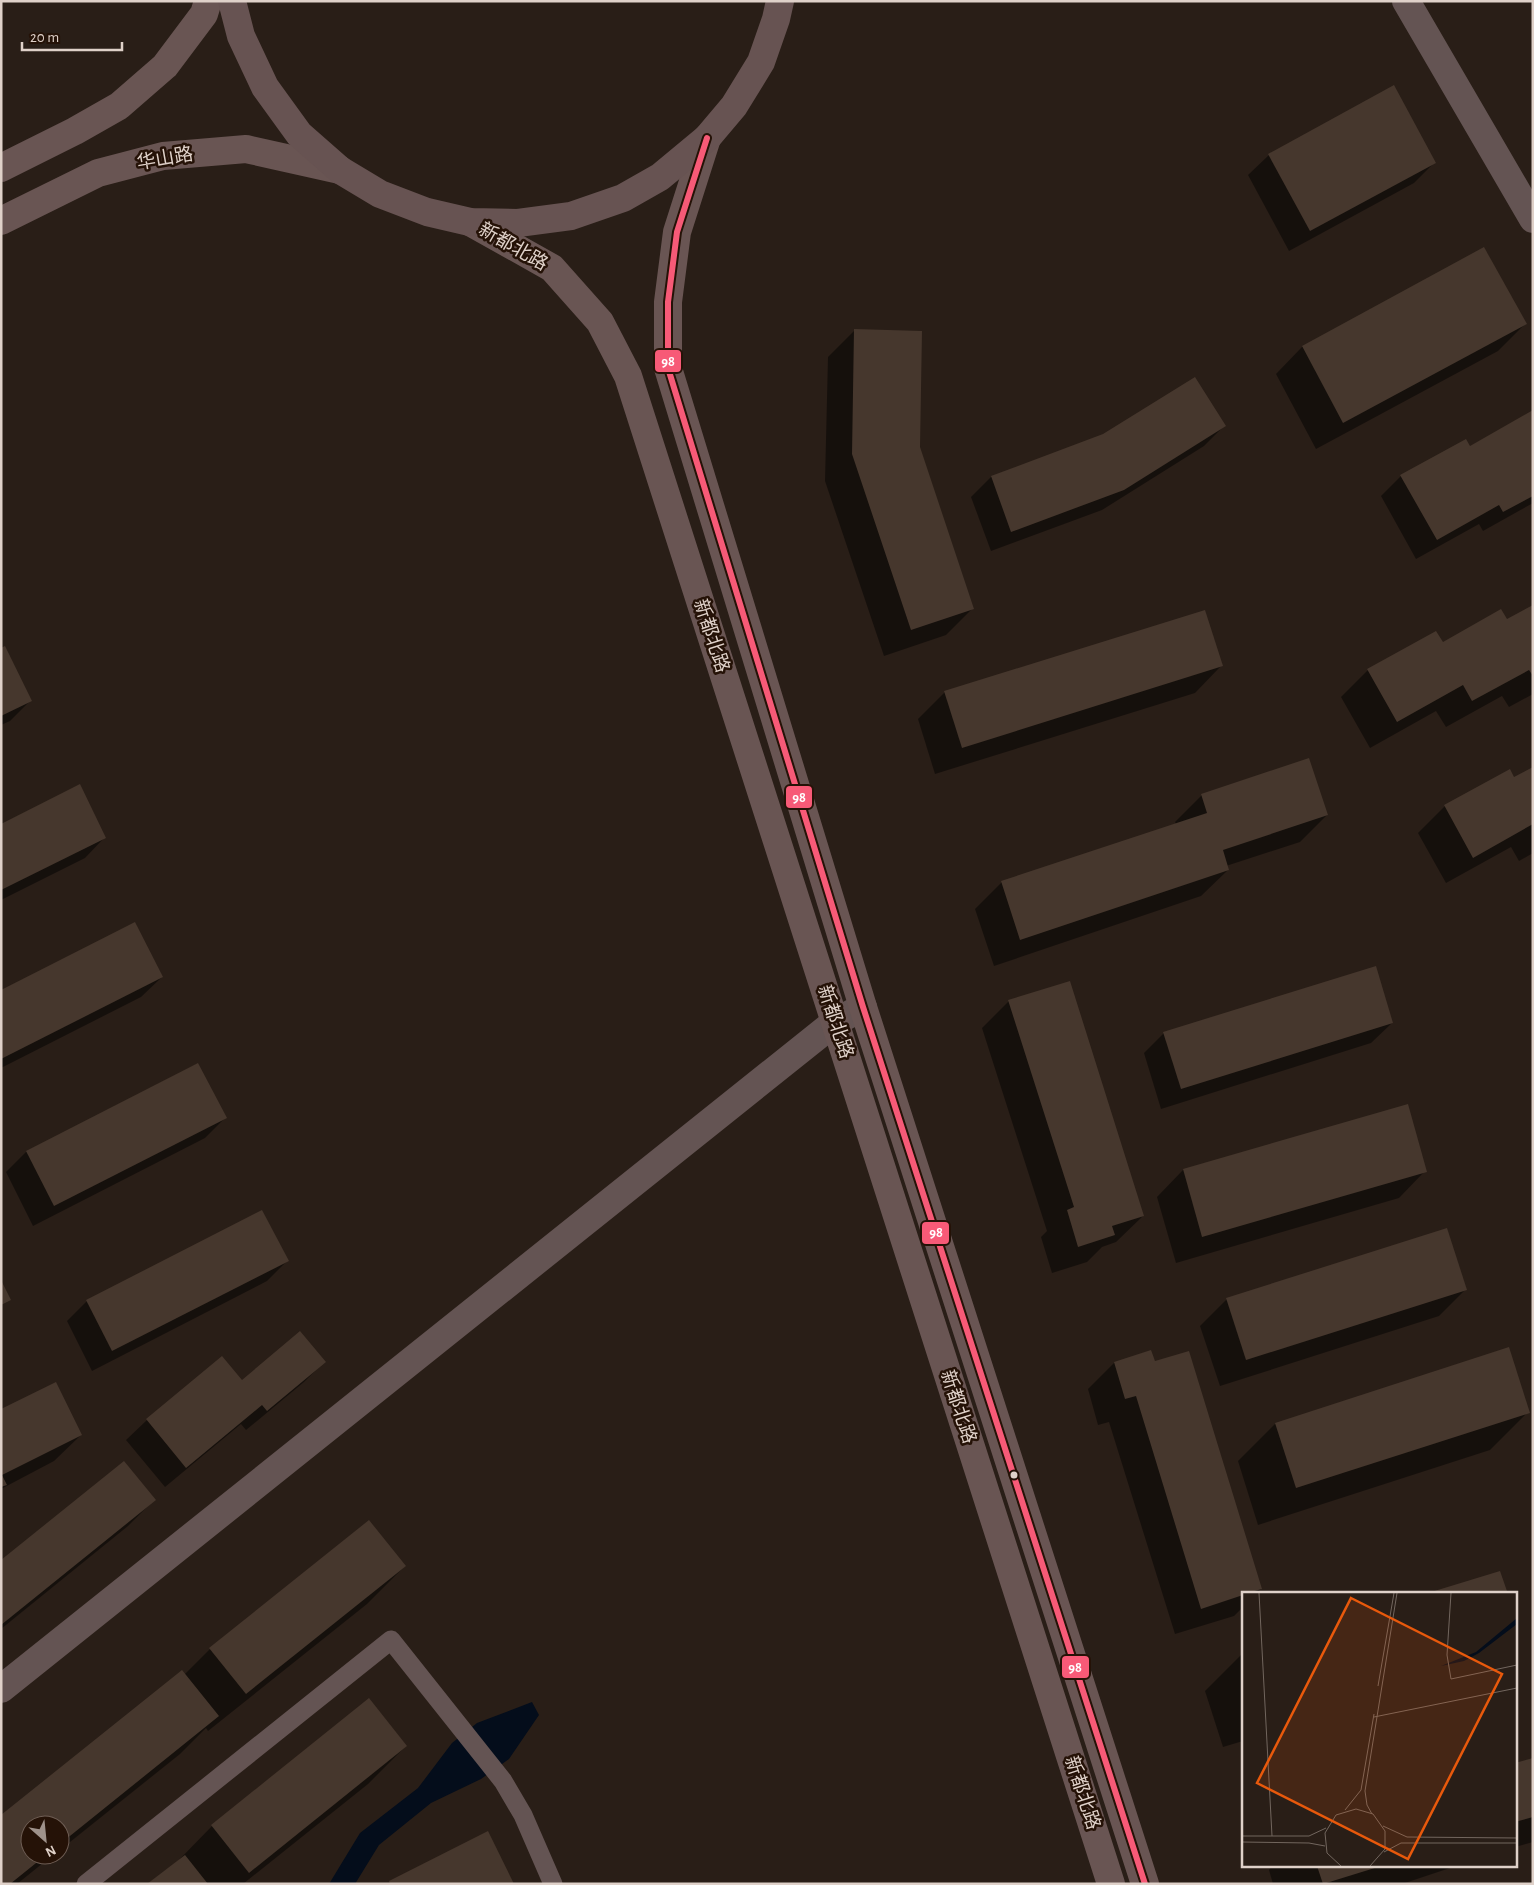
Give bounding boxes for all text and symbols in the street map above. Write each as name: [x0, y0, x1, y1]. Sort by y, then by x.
scale bar: [22, 20, 122, 52]
text: 20 m: [30, 30, 59, 45]
street label: 华山路: [135, 144, 195, 173]
street label: 新都北路: [475, 218, 552, 274]
line badge: 98: [654, 349, 682, 373]
text: 98: [661, 355, 675, 369]
street label: 新都北路: [690, 596, 734, 675]
line badge: 98: [785, 785, 813, 809]
text: 98: [792, 791, 806, 805]
street label: 新都北路: [814, 982, 858, 1061]
line badge: 98: [921, 1221, 950, 1245]
text: 98: [929, 1226, 943, 1240]
street label: 新都北路: [937, 1367, 981, 1446]
unlabelled marker: [1009, 1470, 1019, 1480]
inset map: [1242, 1592, 1516, 1868]
line badge: 98: [1061, 1655, 1090, 1679]
text: 98: [1068, 1661, 1082, 1675]
street label: 新都北路: [1061, 1753, 1105, 1832]
north arrow: [20, 1815, 70, 1865]
text: N: [43, 1842, 58, 1859]

